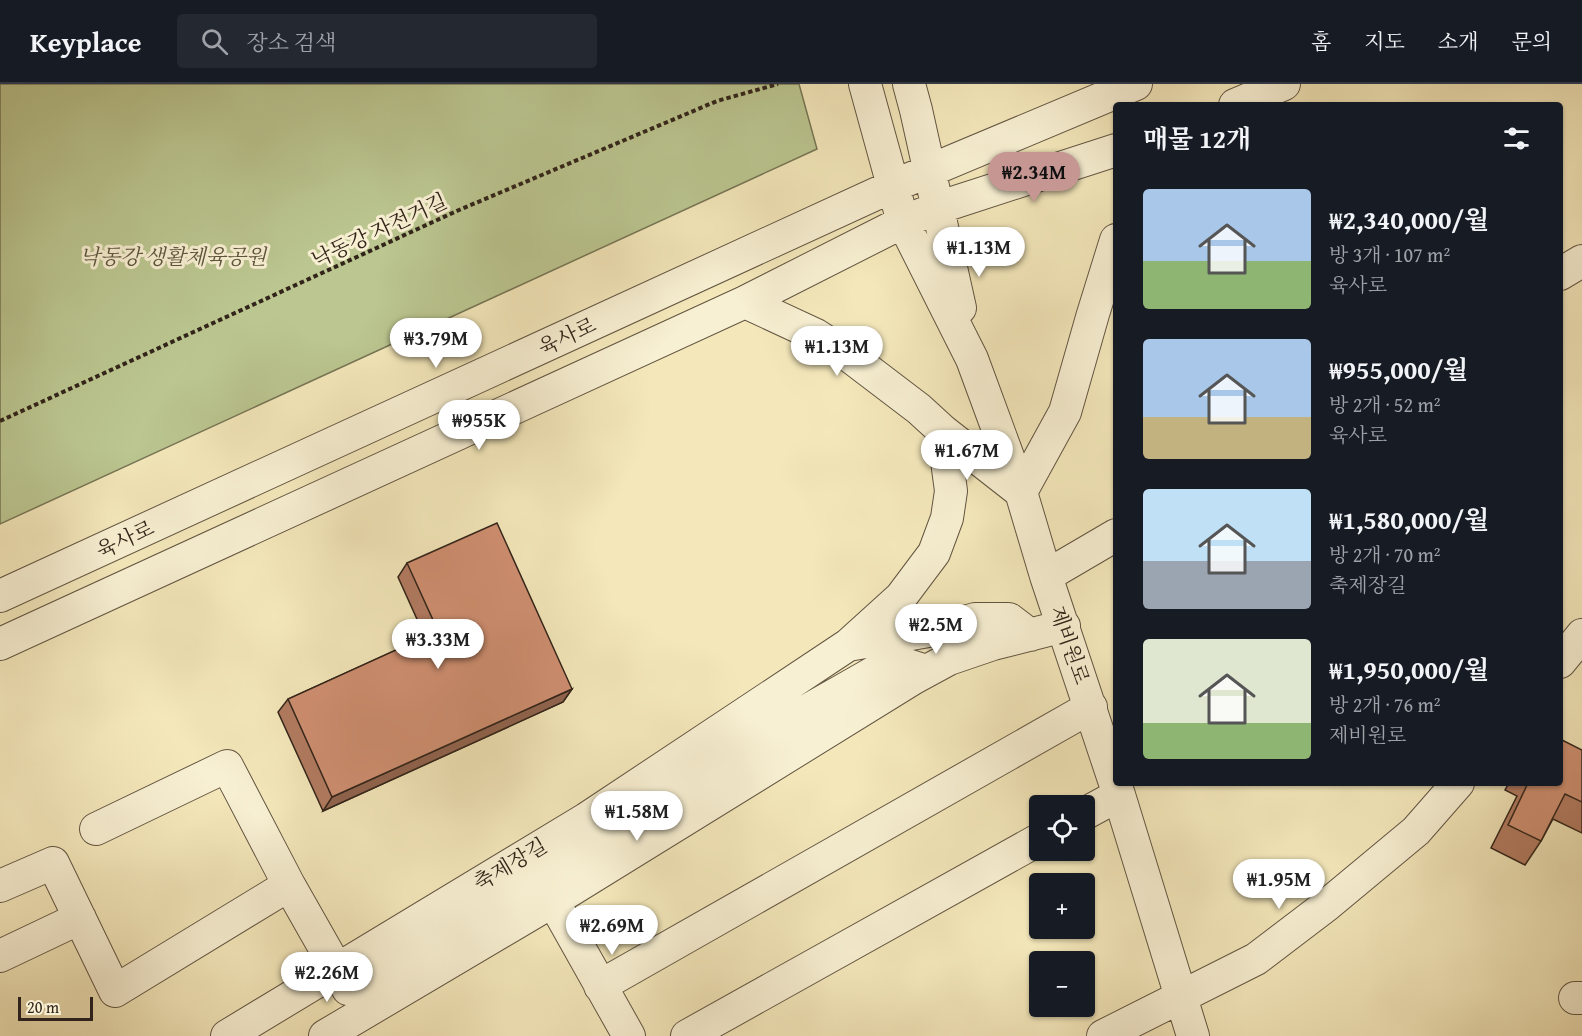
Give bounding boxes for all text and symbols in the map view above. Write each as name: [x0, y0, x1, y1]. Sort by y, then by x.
search box: [177, 14, 597, 68]
text: Keyplace: [30, 21, 141, 62]
icon: search: [198, 25, 231, 58]
text: 장소 검색: [246, 26, 336, 58]
text: 홈: [1311, 26, 1331, 57]
text: 지도: [1364, 26, 1405, 57]
text: 소개: [1438, 26, 1478, 57]
text: 문의: [1511, 26, 1552, 57]
text: 매물 12개: [1143, 119, 1251, 158]
icon: filters: [1500, 122, 1533, 155]
pin: ₩2.34M: [985, 152, 1083, 203]
text: ₩2.34M: [1002, 157, 1066, 186]
street label: 낙동강 자전거길: [306, 185, 452, 275]
text: ₩2,340,000/월: [1329, 200, 1489, 239]
icon: home: [1191, 213, 1263, 285]
pin: ₩1.13M: [930, 227, 1028, 278]
text: ₩1.13M: [947, 232, 1011, 261]
text: 방 3개 · 107 m²: [1329, 240, 1450, 269]
park label: 낙동강 생활체육공원: [80, 241, 268, 272]
text: 육사로: [1329, 270, 1387, 299]
street label: 육사로: [533, 309, 601, 363]
pin: ₩3.79M: [387, 318, 485, 369]
text: ₩3.79M: [404, 323, 468, 352]
pin: ₩1.13M: [788, 326, 886, 377]
text: ₩1.13M: [805, 331, 869, 360]
text: ₩955,000/월: [1329, 350, 1468, 389]
icon: home: [1191, 363, 1263, 435]
text: 방 2개 · 52 m²: [1329, 390, 1441, 419]
pin: ₩955K: [437, 400, 521, 451]
text: ₩955K: [452, 405, 506, 434]
text: 육사로: [1329, 420, 1387, 449]
pin: ₩1.67M: [918, 430, 1016, 481]
text: ₩1.67M: [935, 435, 999, 464]
text: ₩1,580,000/월: [1329, 500, 1489, 539]
street label: 육사로: [91, 512, 159, 566]
icon: home: [1191, 513, 1263, 585]
text: 방 2개 · 70 m²: [1329, 540, 1441, 569]
text: 축제장길: [1329, 570, 1406, 599]
street label: 제비원로: [1042, 602, 1098, 688]
pin: ₩2.5M: [894, 604, 978, 655]
text: ₩2.5M: [909, 609, 963, 638]
pin: ₩3.33M: [389, 619, 487, 670]
text: ₩3.33M: [406, 624, 470, 653]
text: ₩1,950,000/월: [1329, 650, 1489, 689]
icon: home: [1191, 663, 1263, 735]
text: 방 2개 · 76 m²: [1329, 690, 1441, 719]
text: 제비원로: [1329, 720, 1406, 749]
pin: ₩1.58M: [588, 791, 686, 842]
map controls: [1029, 795, 1095, 1017]
button: locate: [1029, 795, 1095, 861]
text: ₩1.58M: [605, 796, 669, 825]
street label: 축제장길: [467, 830, 553, 898]
pin: ₩1.95M: [1230, 859, 1328, 910]
text: ₩1.95M: [1247, 864, 1311, 893]
button: +: [1029, 873, 1095, 939]
pin: ₩2.69M: [563, 905, 661, 956]
text: ₩2.69M: [580, 910, 644, 939]
button: −: [1029, 951, 1095, 1017]
pin: ₩2.26M: [278, 952, 376, 1003]
text: ₩2.26M: [295, 957, 359, 986]
scale bar: [18, 994, 93, 1022]
text: 20 m: [27, 995, 59, 1019]

